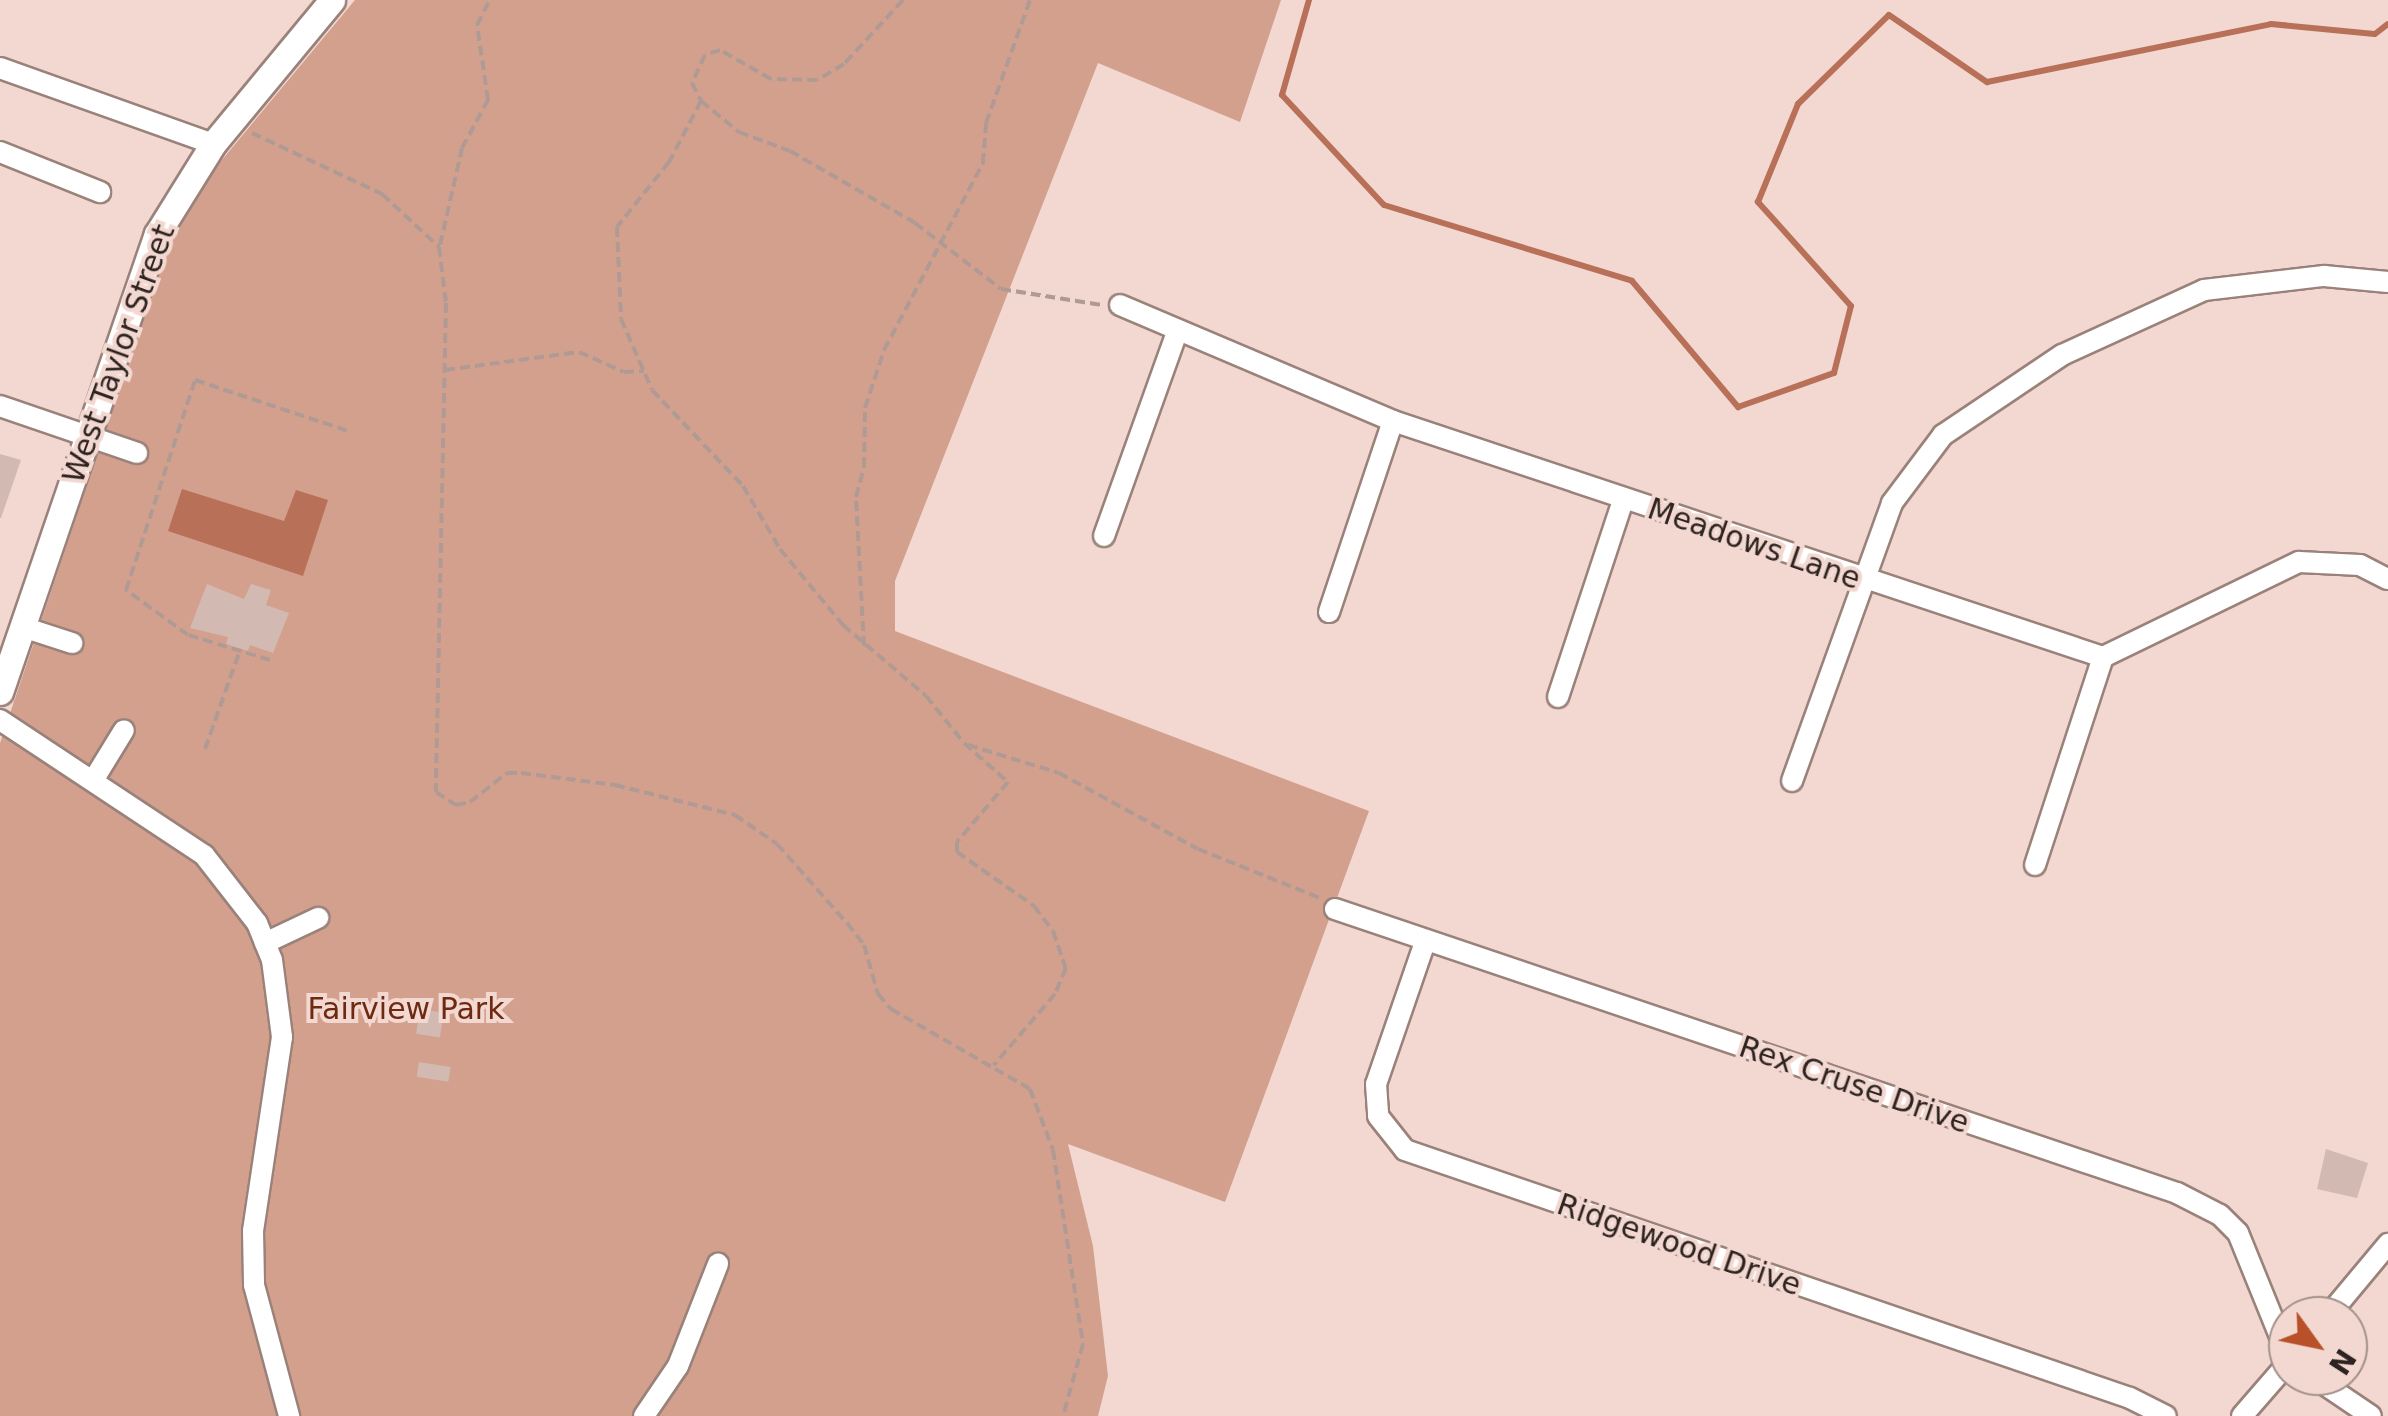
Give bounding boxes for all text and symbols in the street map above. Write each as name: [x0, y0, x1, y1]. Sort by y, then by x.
street label: West Taylor Street: [55, 220, 183, 488]
street label: Meadows Lane: [1643, 491, 1865, 597]
park label: Fairview Park: [307, 991, 505, 1027]
street label: Rex Cruse Drive: [1734, 1029, 1974, 1141]
street label: Ridgewood Drive: [1552, 1186, 1806, 1304]
north arrow: [2268, 1296, 2368, 1396]
text: N: [2322, 1343, 2362, 1380]

